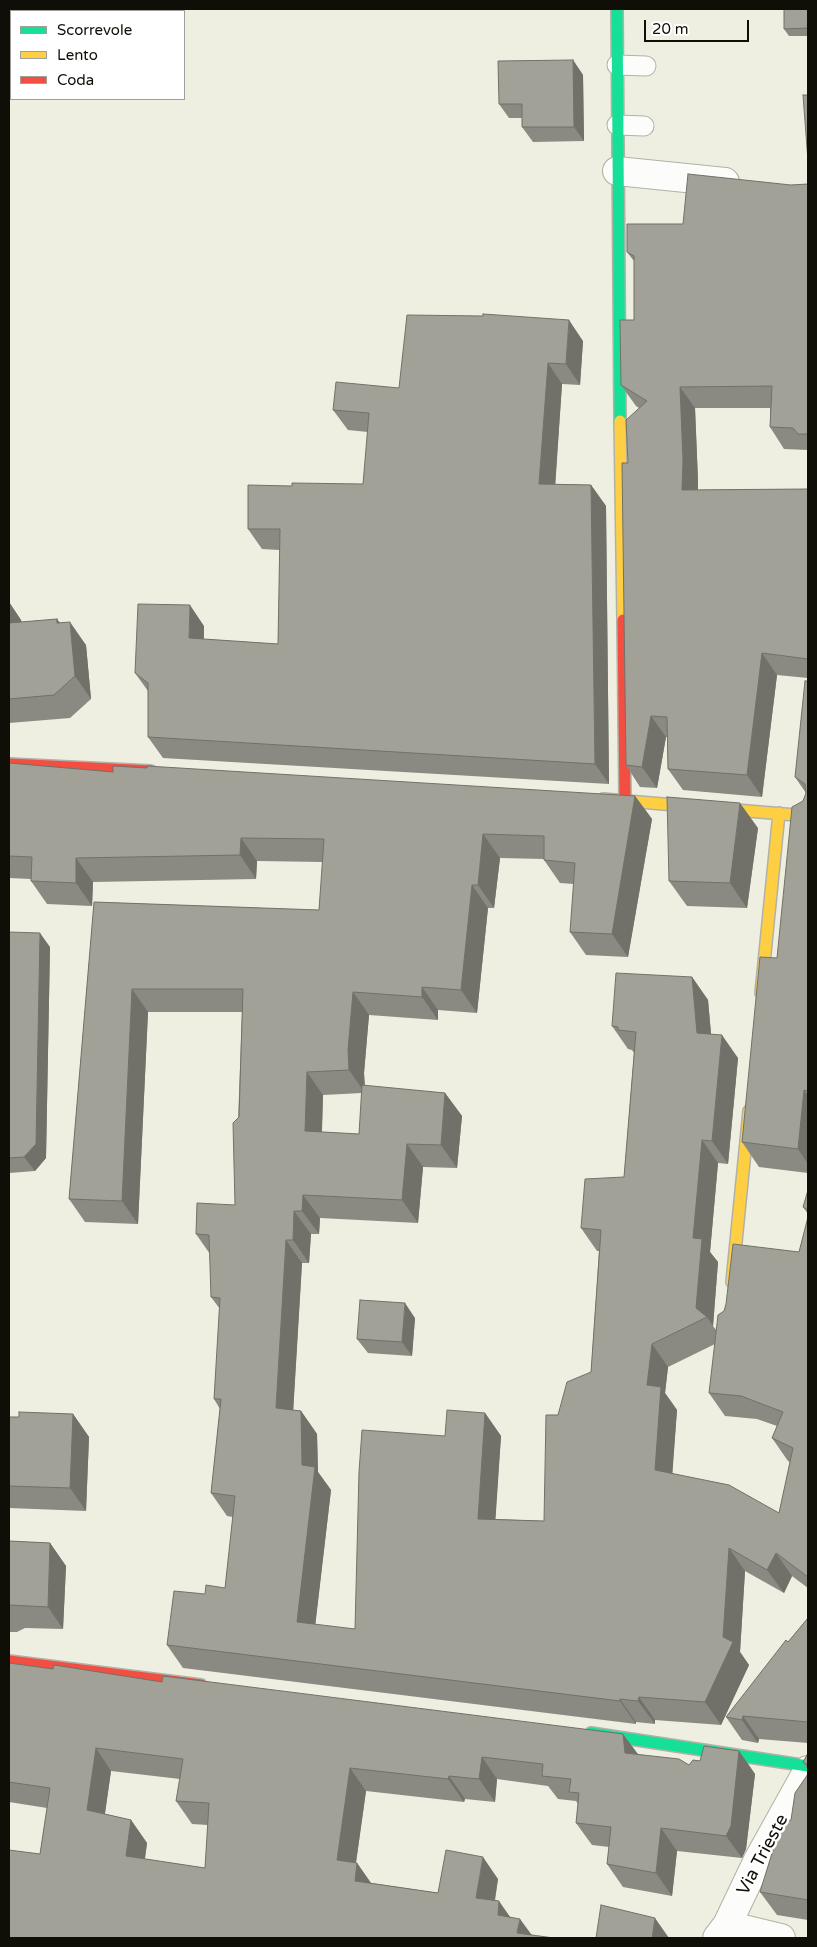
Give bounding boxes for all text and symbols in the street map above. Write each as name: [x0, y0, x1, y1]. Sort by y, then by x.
legend: [10, 10, 185, 100]
scale bar: [647, 10, 752, 42]
text: 20 m: [652, 20, 689, 38]
text: Scorrevole: [57, 21, 132, 39]
text: Lento: [57, 46, 98, 64]
text: Coda: [57, 71, 94, 89]
street label: Via Trieste: [733, 1811, 793, 1899]

